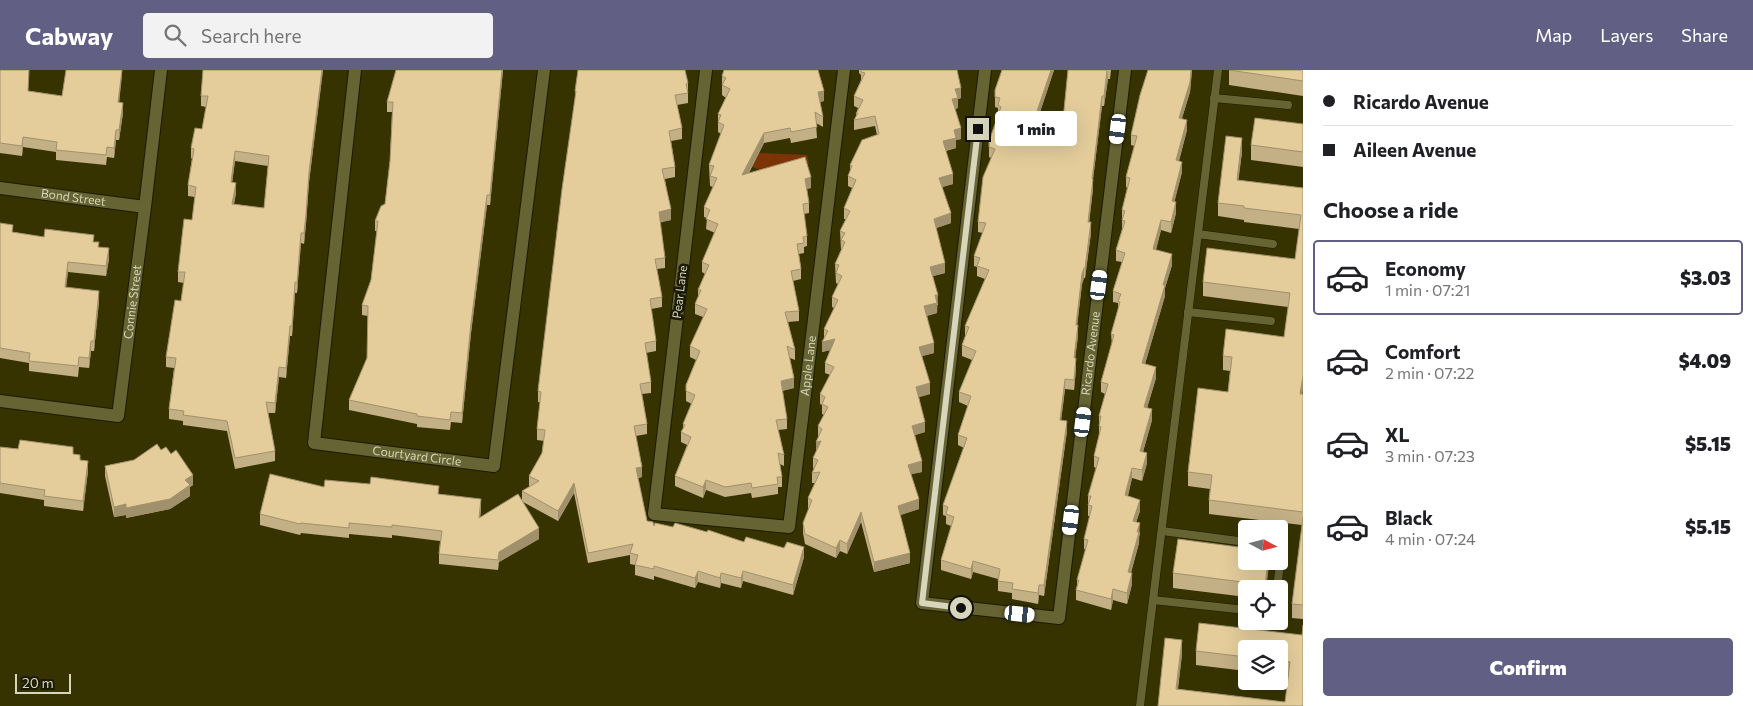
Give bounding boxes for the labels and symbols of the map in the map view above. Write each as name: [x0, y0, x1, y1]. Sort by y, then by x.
callout: 1 min: [996, 112, 1078, 146]
car: [1108, 113, 1127, 145]
route end: [967, 118, 989, 140]
street label: Bond Street: [40, 185, 107, 208]
street label: Connie Street: [120, 264, 143, 340]
street label: Pear Lane: [669, 265, 689, 319]
car: [1089, 269, 1108, 301]
street label: Ricardo Avenue: [1078, 311, 1102, 396]
street label: Apple Lane: [797, 335, 818, 397]
car: [1073, 406, 1092, 438]
street label: Courtyard Circle: [372, 443, 462, 468]
car: [1061, 504, 1080, 536]
north arrow: [1238, 520, 1288, 570]
route start: [950, 597, 972, 619]
car: [1004, 605, 1035, 623]
scale bar: [15, 671, 71, 694]

